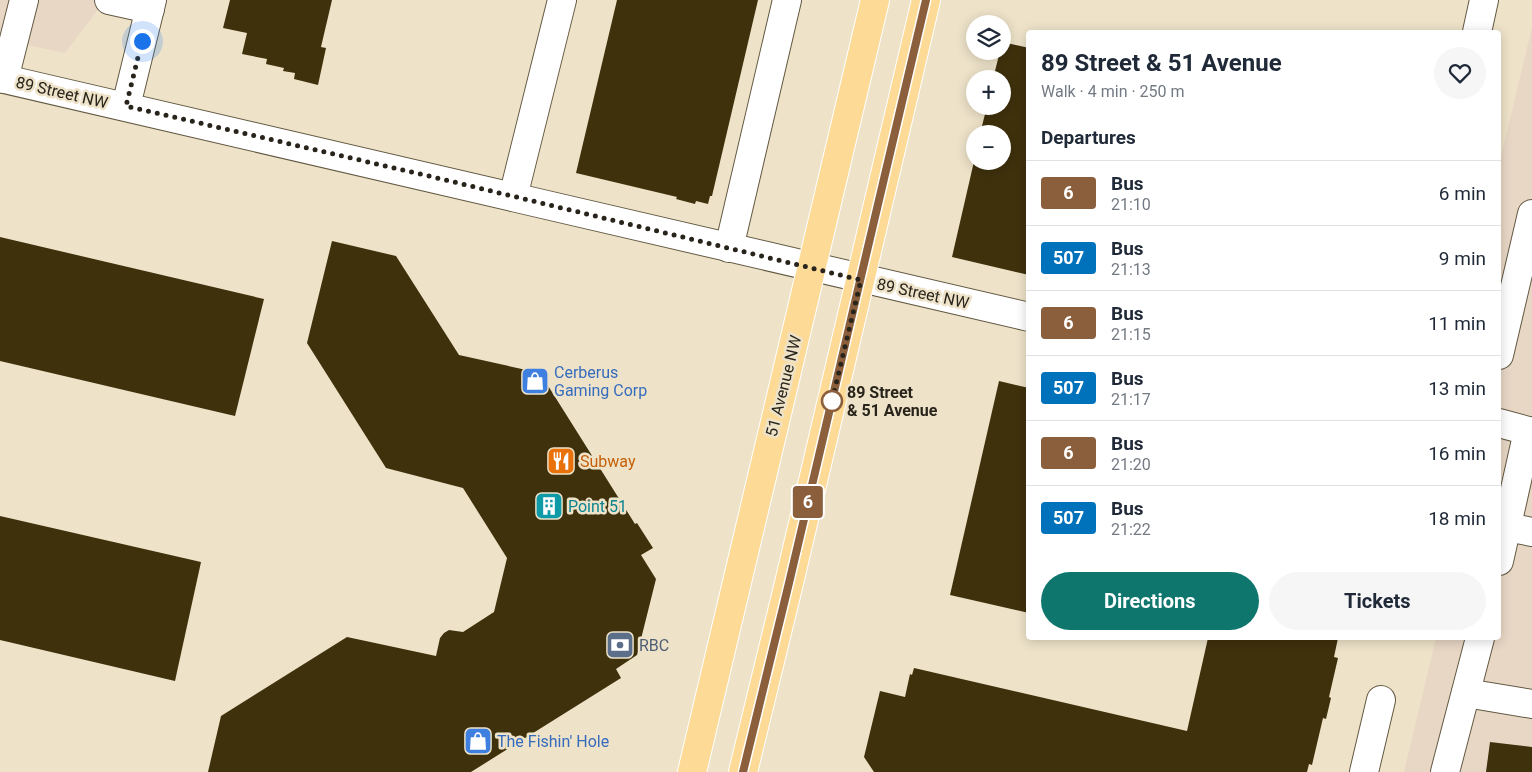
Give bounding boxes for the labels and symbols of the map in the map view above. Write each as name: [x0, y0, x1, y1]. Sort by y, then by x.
your location: [130, 29, 155, 54]
street label: 89 Street NW: [14, 73, 110, 112]
street label: 89 Street NW: [875, 274, 971, 313]
street label: 51 Avenue NW: [762, 333, 805, 439]
place label: Cerberus Gaming Corp: [554, 363, 647, 400]
shop icon: Cerberus Gaming Corp: [520, 366, 550, 396]
place label: 89 Street & 51 Avenue: [847, 383, 938, 420]
marker: 89 Street & 51 Avenue: [821, 390, 843, 412]
restaurant icon: Subway: [546, 446, 576, 476]
place label: Subway: [580, 452, 636, 471]
line badge: 6: [792, 486, 824, 518]
building icon: Point 51: [534, 491, 564, 521]
place label: Point 51: [568, 497, 627, 516]
bank icon: RBC: [605, 630, 635, 660]
place label: RBC: [639, 636, 669, 655]
shop icon: The Fishin' Hole: [463, 726, 493, 756]
place label: The Fishin' Hole: [497, 732, 609, 751]

